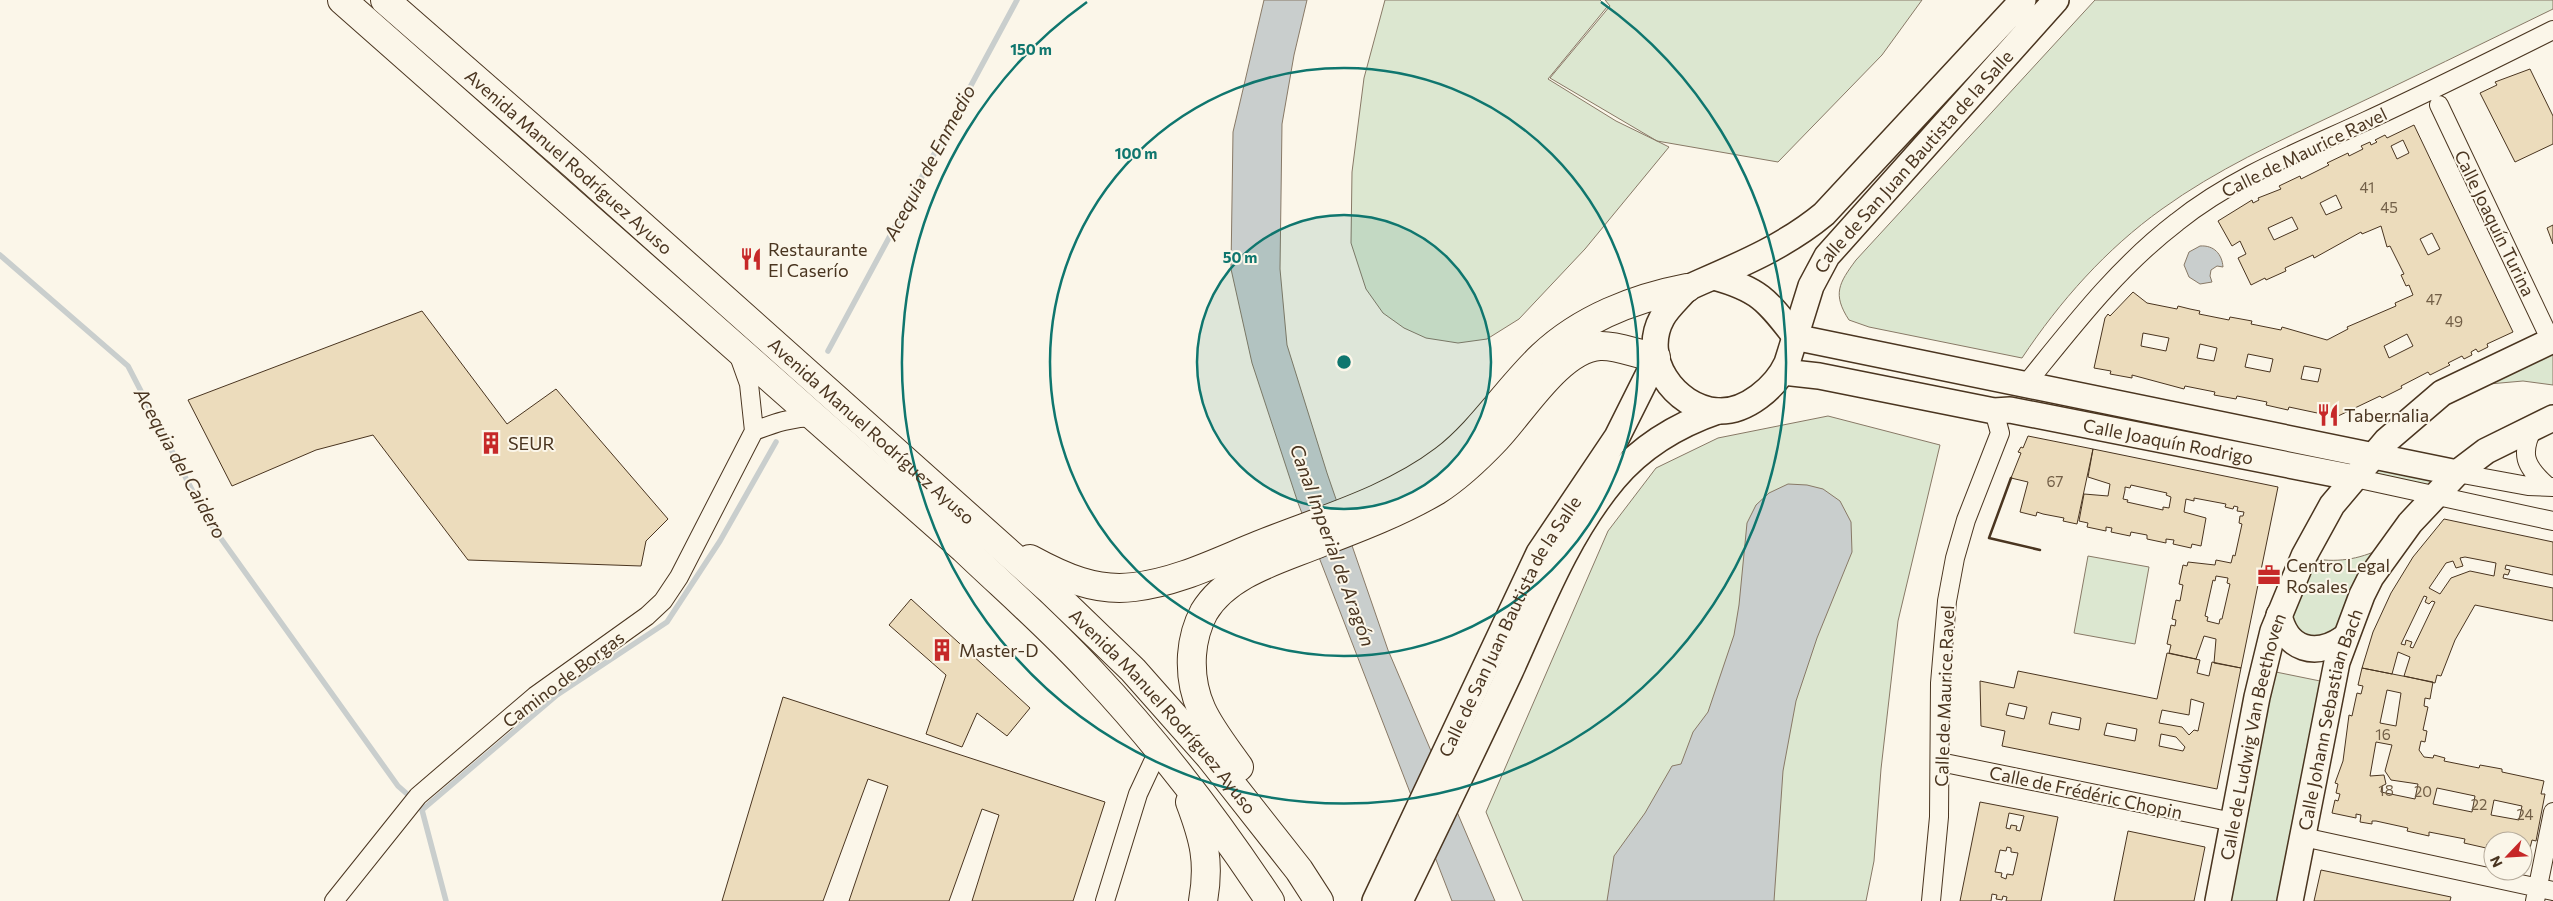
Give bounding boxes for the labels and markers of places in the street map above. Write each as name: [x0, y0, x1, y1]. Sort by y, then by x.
place label: Restaurante El Caserío: [768, 238, 867, 281]
restaurant icon: Restaurante El Caserío: [738, 246, 764, 272]
centre of rings: [1335, 353, 1353, 371]
restaurant icon: Tabernalia: [2315, 402, 2341, 428]
place label: Tabernalia: [2344, 404, 2429, 426]
building icon: SEUR: [478, 430, 504, 456]
place label: SEUR: [508, 432, 554, 454]
place label: Centro Legal Rosales: [2286, 554, 2390, 597]
office icon: Centro Legal Rosales: [2256, 562, 2282, 588]
building icon: Master-D: [929, 637, 955, 663]
place label: Master-D: [959, 639, 1038, 661]

